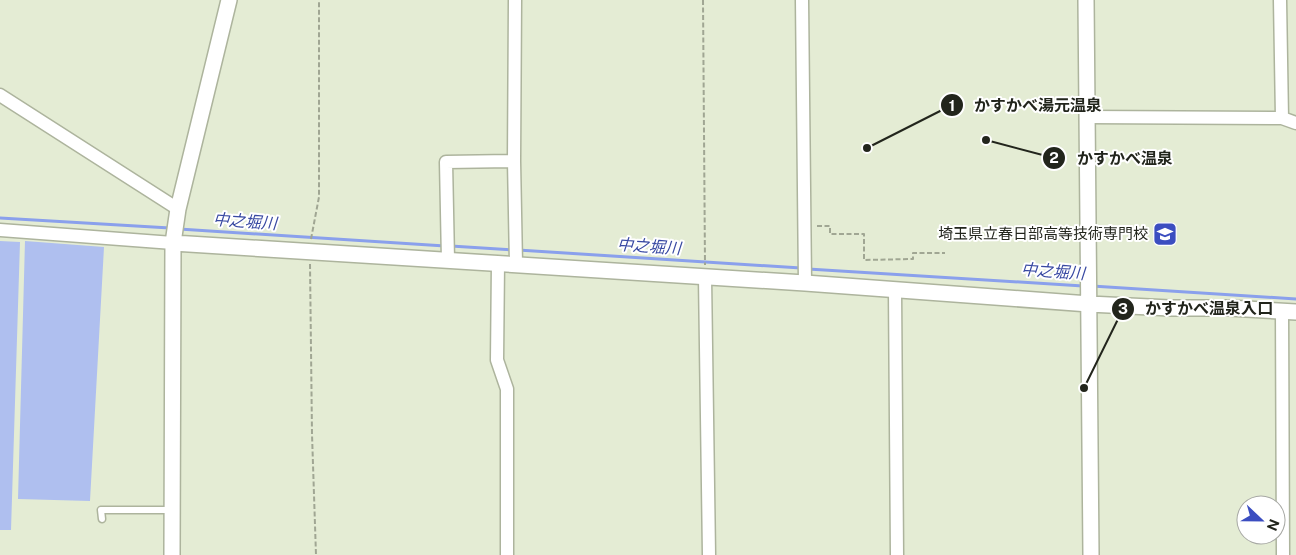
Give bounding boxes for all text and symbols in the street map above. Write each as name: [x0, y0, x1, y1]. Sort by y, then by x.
callout: かすかべ湯元温泉: [939, 90, 1112, 121]
text: かすかべ湯元温泉: [974, 96, 1102, 115]
text: 1: [949, 97, 955, 114]
callout: かすかべ温泉: [1042, 143, 1183, 174]
text: 2: [1049, 149, 1059, 166]
text: かすかべ温泉: [1077, 149, 1173, 168]
water label: 中之堀川: [212, 210, 280, 233]
school or university icon: 埼玉県立春日部高等技術専門校: [1152, 221, 1178, 247]
place label: 埼玉県立春日部高等技術専門校: [938, 225, 1148, 242]
water label: 中之堀川: [616, 235, 684, 258]
water label: 中之堀川: [1020, 260, 1088, 283]
callout: かすかべ温泉入口: [1110, 293, 1283, 324]
text: かすかべ温泉入口: [1145, 299, 1273, 318]
text: 3: [1118, 300, 1128, 317]
north arrow: [1236, 495, 1286, 545]
text: N: [1264, 517, 1283, 533]

